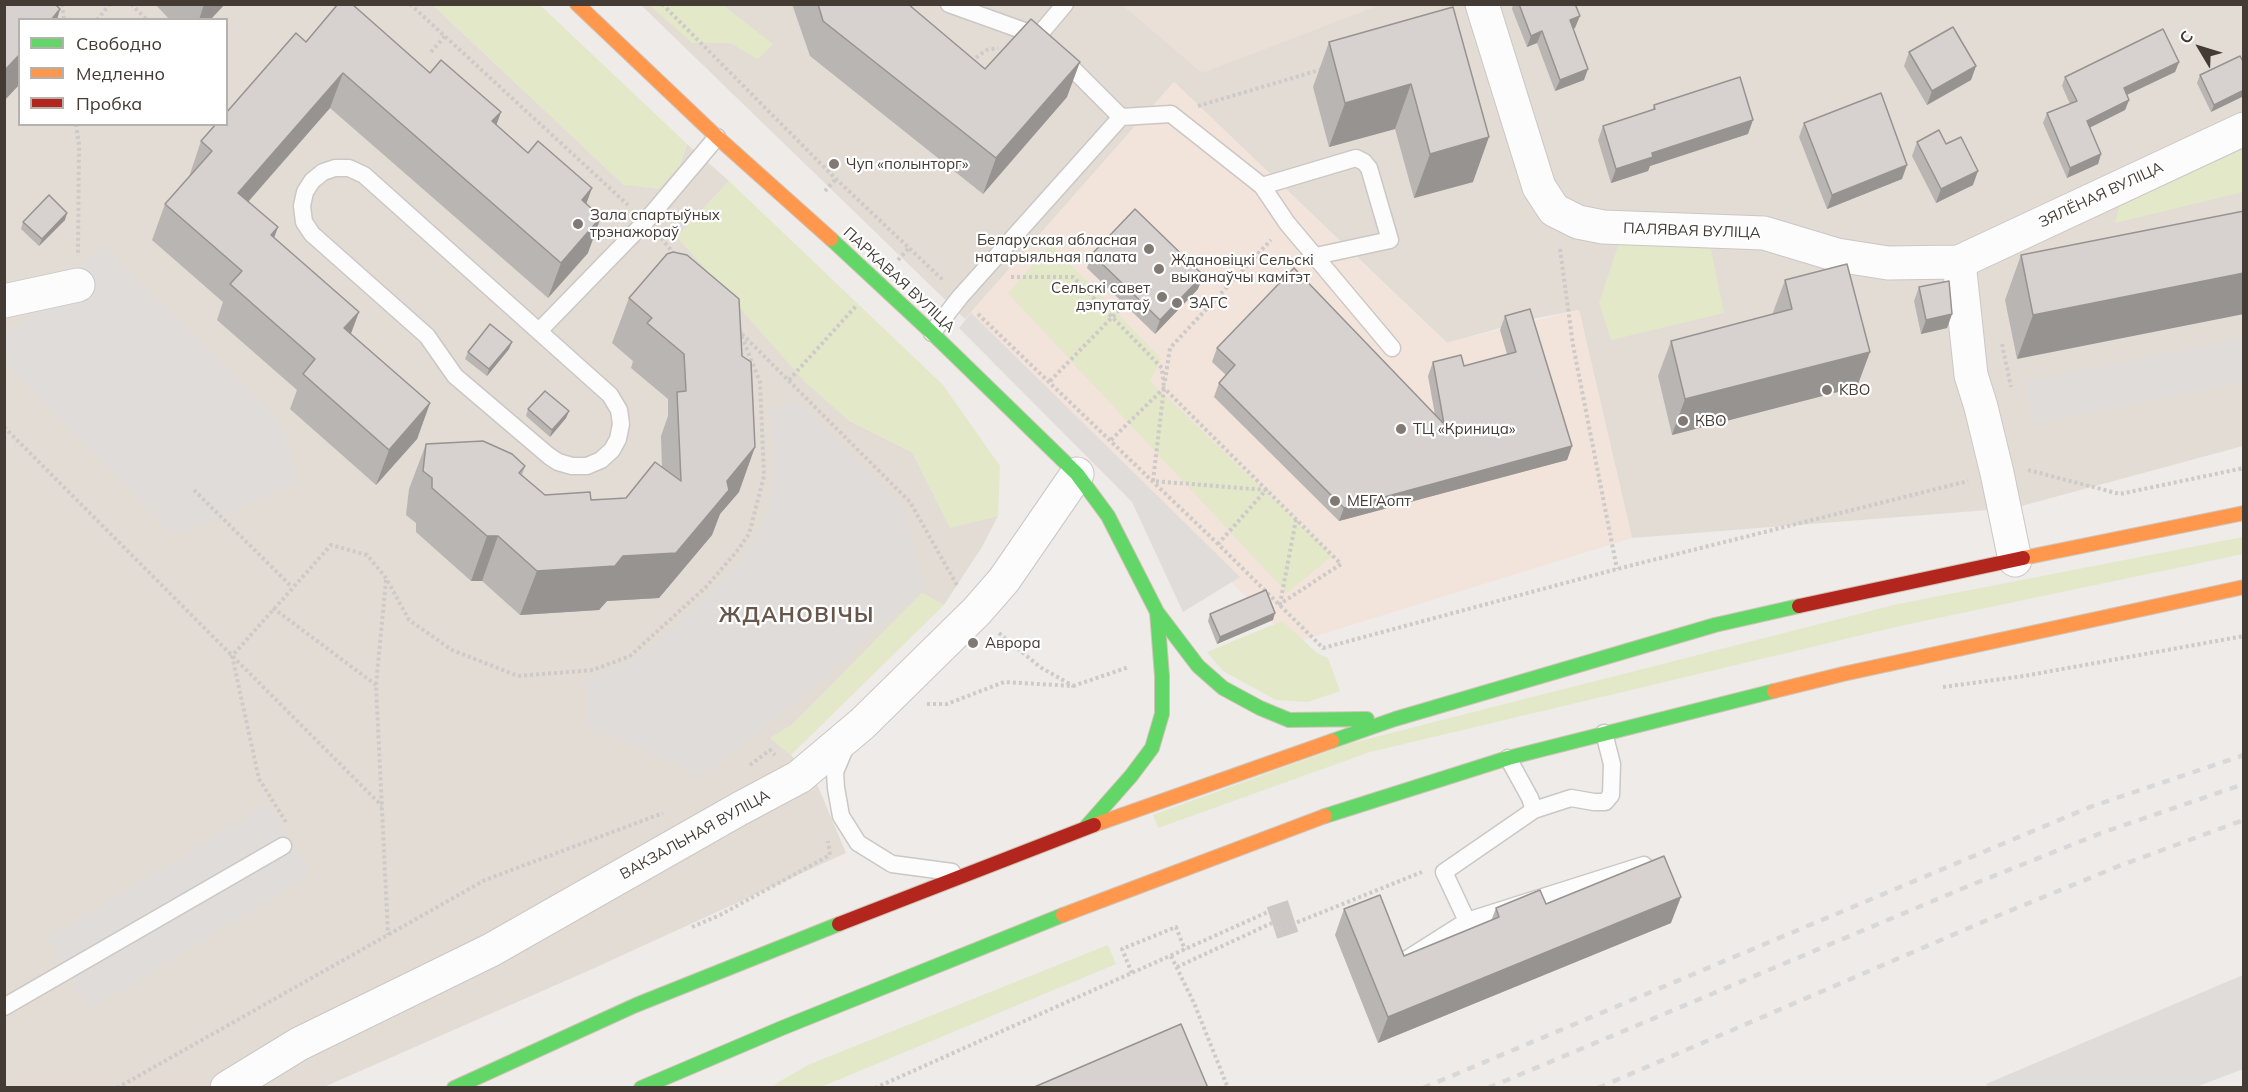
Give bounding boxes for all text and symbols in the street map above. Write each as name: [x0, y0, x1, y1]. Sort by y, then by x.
legend: [18, 18, 228, 126]
north arrow: [2170, 18, 2230, 78]
text: С: [2175, 26, 2197, 47]
text: Свободно: [76, 32, 162, 55]
text: Медленно: [76, 62, 165, 85]
text: Пробка: [76, 92, 142, 115]
place label: Чуп «полынторг»: [846, 155, 968, 173]
marker: Чуп «полынторг»: [827, 157, 841, 171]
street label: ЗЯЛЁНАЯ ВУЛІЦА: [2036, 158, 2166, 232]
place label: Зала спартыўных трэнажораў: [590, 206, 720, 241]
marker: Зала спартыўных трэнажораў: [571, 217, 585, 231]
street label: ПАЛЯВАЯ ВУЛІЦА: [1623, 220, 1761, 242]
street label: ПАРКАВАЯ ВУЛІЦА: [839, 224, 959, 336]
place label: Беларуская абласная натарыяльная палата: [975, 231, 1137, 266]
marker: Беларуская абласная натарыяльная палата: [1142, 242, 1156, 256]
place label: Ждановіцкі Сельскі выканаўчы камітэт: [1171, 251, 1314, 286]
marker: Ждановіцкі Сельскі выканаўчы камітэт: [1152, 262, 1166, 276]
place label: Сельскі савет дэпутатаў: [1051, 279, 1150, 314]
marker: Сельскі савет дэпутатаў: [1155, 290, 1169, 304]
place label: ЗАГС: [1189, 294, 1228, 312]
marker: ЗАГС: [1170, 296, 1184, 310]
place label: KBО: [1839, 381, 1870, 399]
marker: KBО: [1820, 383, 1834, 397]
place label: КВО: [1695, 412, 1727, 430]
marker: КВО: [1676, 414, 1690, 428]
place label: ТЦ «Криница»: [1413, 420, 1516, 438]
marker: ТЦ «Криница»: [1394, 422, 1408, 436]
place label: МЕГАопт: [1347, 492, 1411, 510]
marker: МЕГАопт: [1328, 494, 1342, 508]
district label: ЖДАНОВІЧЫ: [719, 603, 875, 629]
place label: Аврора: [985, 634, 1041, 652]
marker: Аврора: [966, 636, 980, 650]
street label: ВАКЗАЛЬНАЯ ВУЛІЦА: [617, 786, 773, 884]

